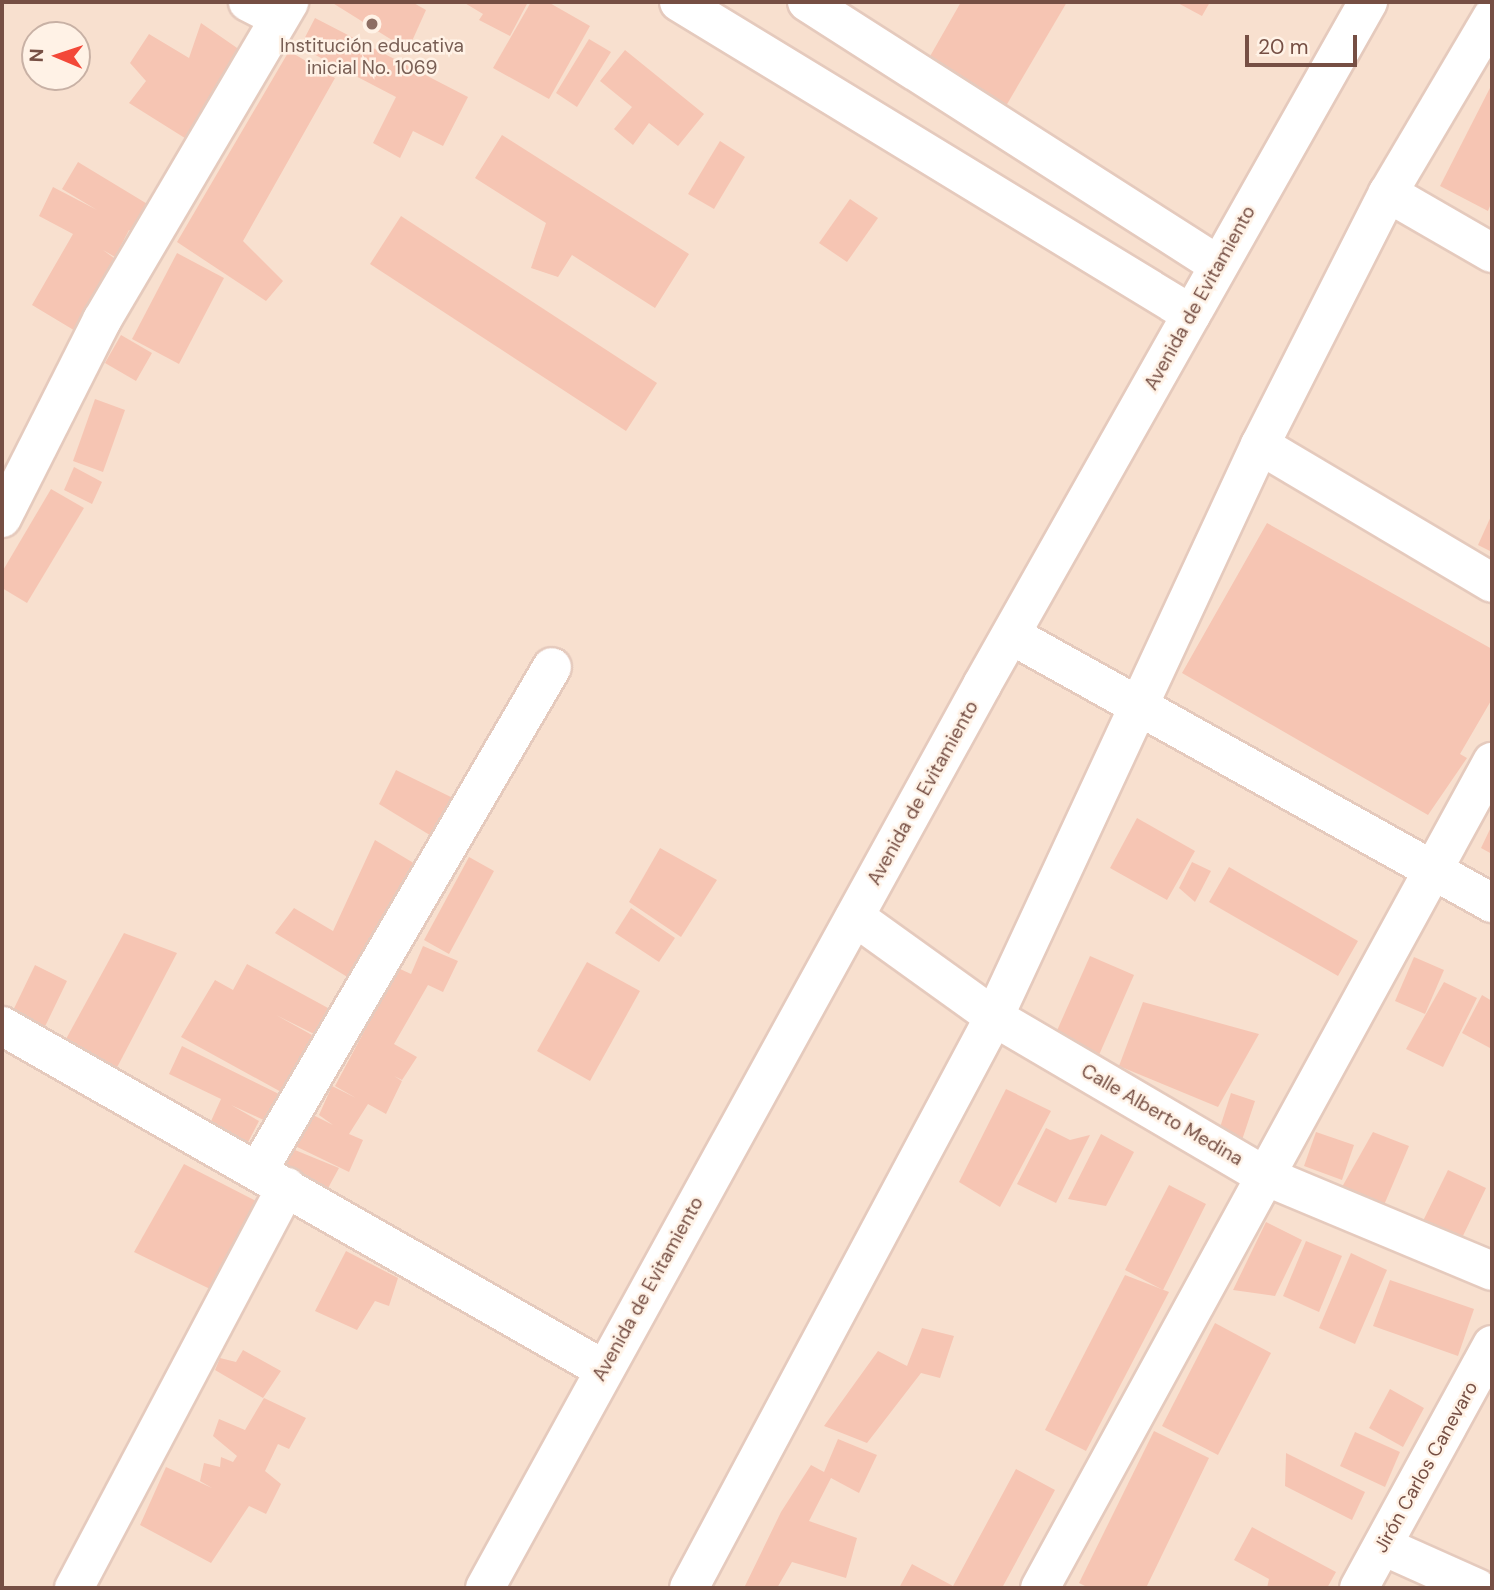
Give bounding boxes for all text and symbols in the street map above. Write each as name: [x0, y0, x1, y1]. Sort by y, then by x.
marker: Institución educativa inicial No. 1069: [364, 16, 380, 32]
north arrow: [21, 21, 91, 91]
scale bar: [1249, 21, 1361, 65]
text: 20 m: [1258, 33, 1309, 61]
place label: Institución educativa inicial No. 1069: [280, 35, 464, 79]
text: N: [24, 48, 49, 63]
street label: Avenida de Evitamiento: [1140, 202, 1260, 394]
street label: Avenida de Evitamiento: [863, 697, 983, 889]
street label: Calle Alberto Medina: [1077, 1059, 1247, 1171]
street label: Avenida de Evitamiento: [588, 1193, 708, 1385]
street label: Jirón Carlos Canevaro: [1369, 1377, 1483, 1557]

